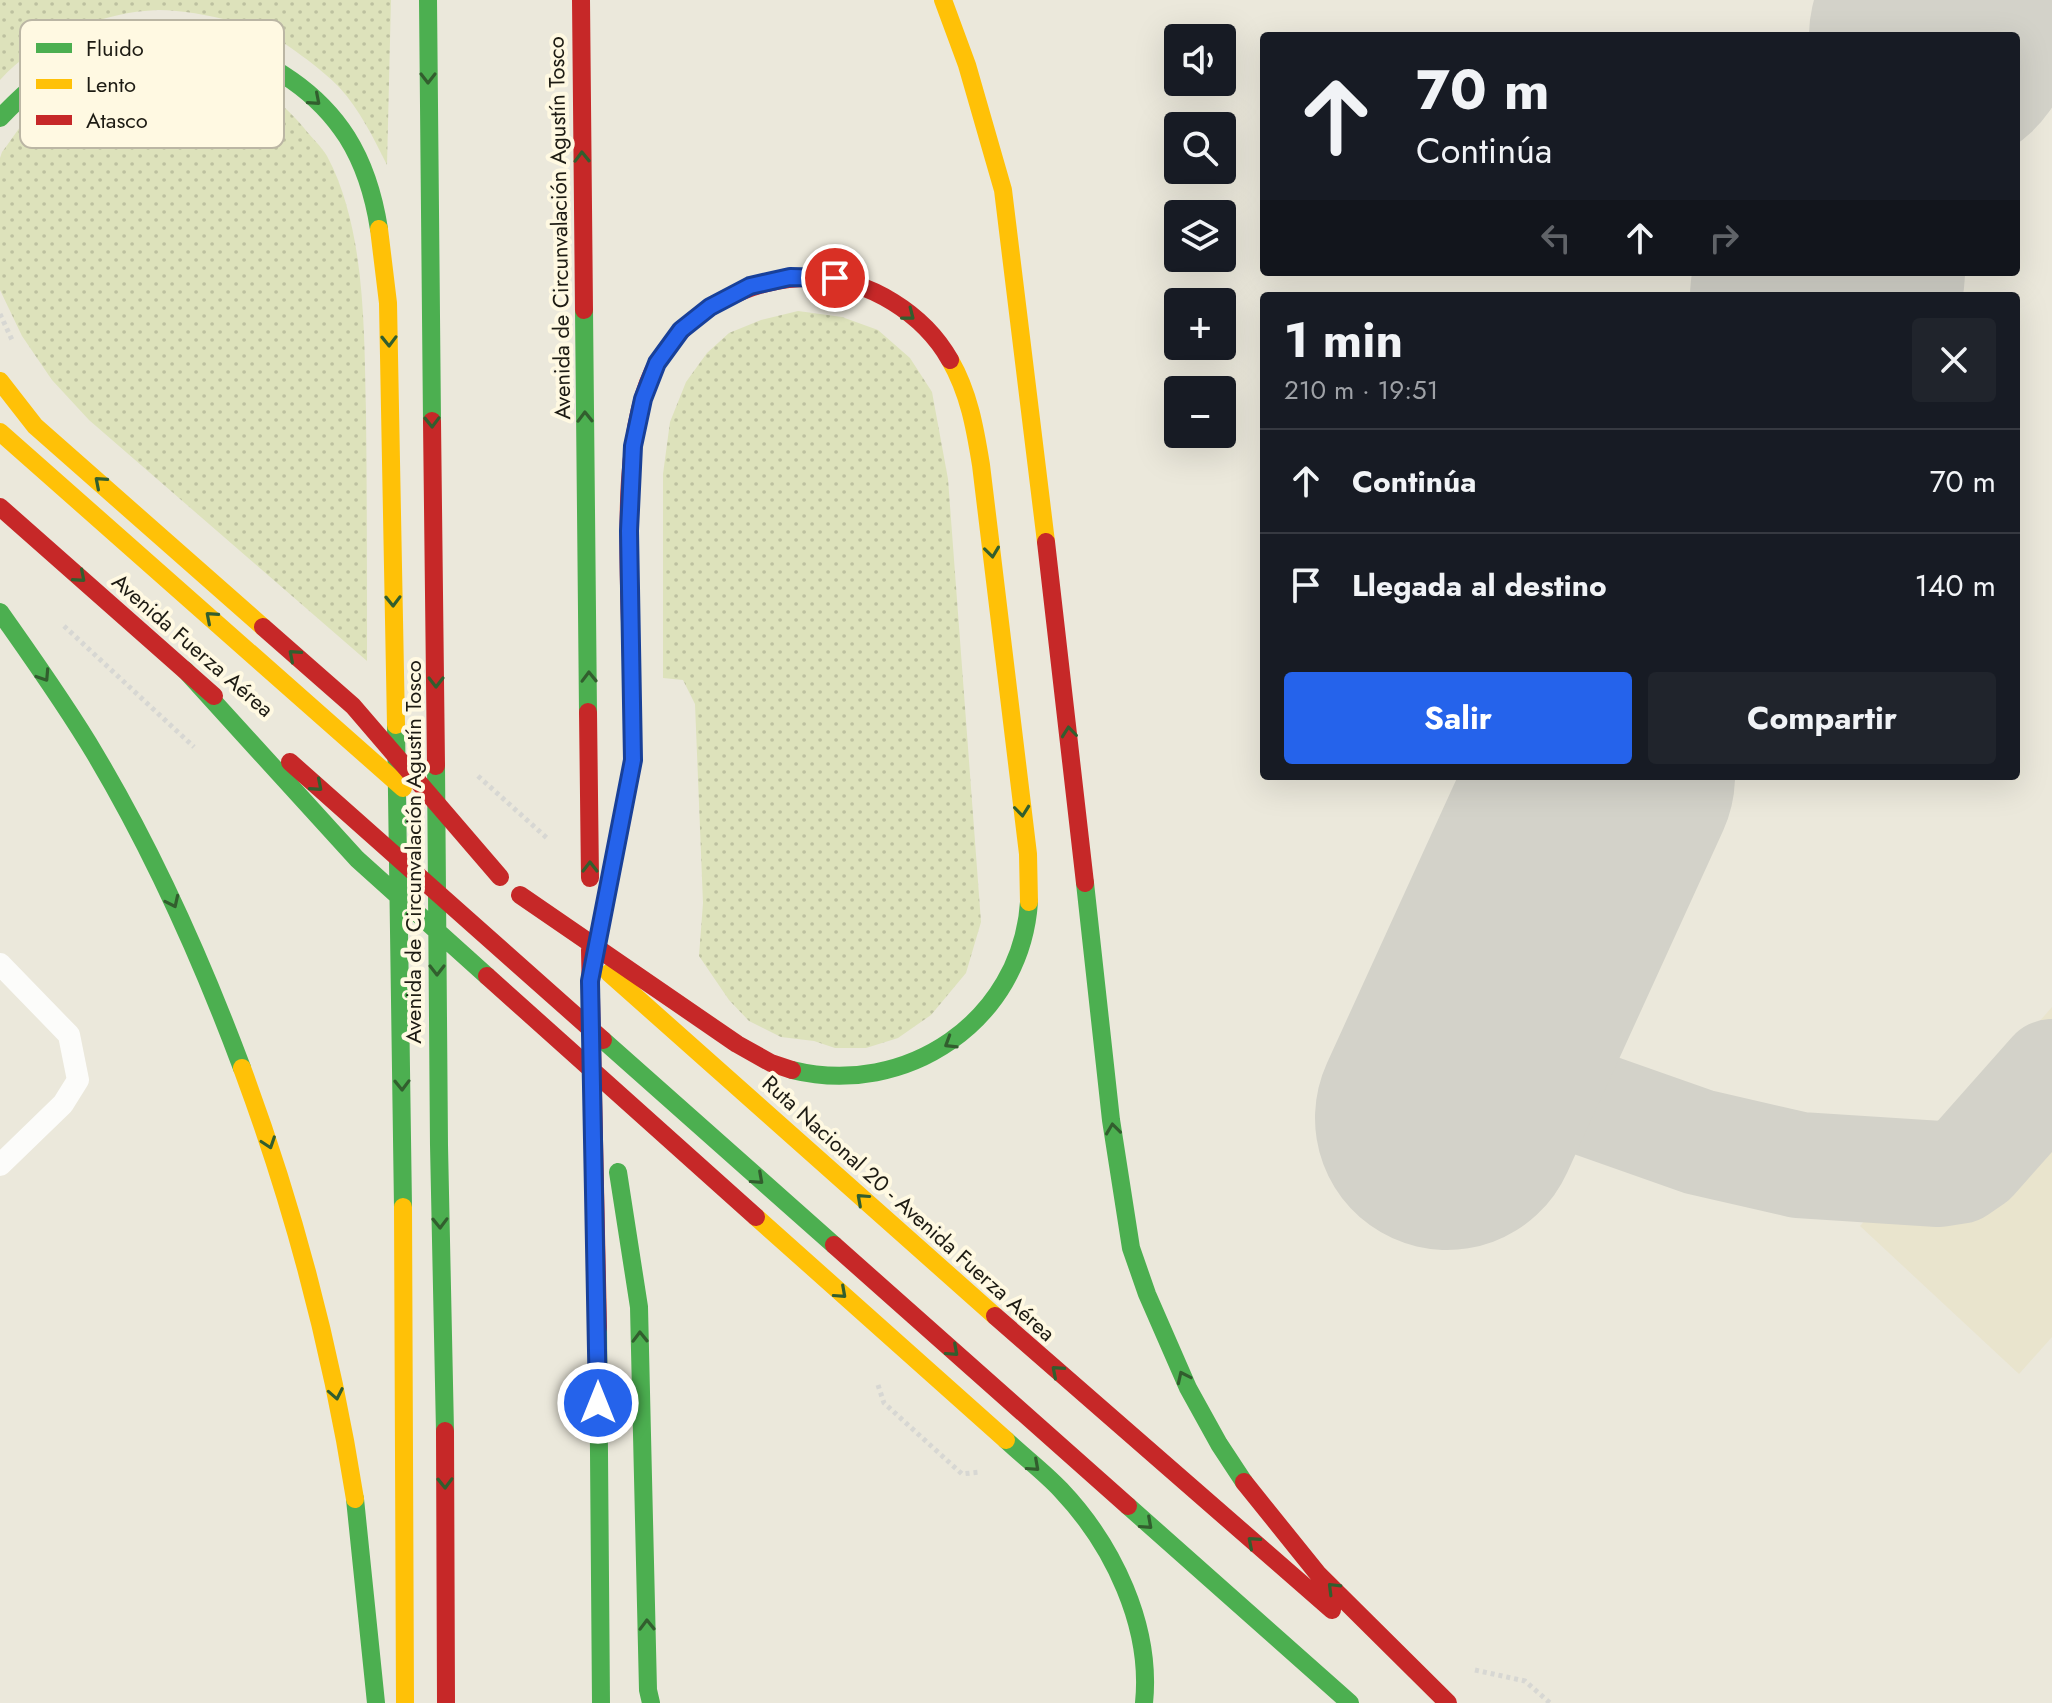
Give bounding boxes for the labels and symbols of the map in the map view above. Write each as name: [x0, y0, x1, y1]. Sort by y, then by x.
legend: [20, 20, 284, 148]
text: Fluido: [86, 32, 144, 64]
street label: Avenida de Circunvalación Agustín Tosco: [540, 36, 578, 420]
text: Lento: [86, 68, 136, 100]
one-way arrow: [419, 72, 437, 85]
one-way arrow: [306, 90, 321, 105]
text: Atasco: [86, 104, 148, 136]
one-way arrow: [573, 150, 590, 163]
pin: [801, 244, 869, 312]
one-way arrow: [900, 306, 915, 320]
one-way arrow: [380, 335, 398, 348]
one-way arrow: [576, 410, 594, 423]
one-way arrow: [423, 416, 441, 429]
one-way arrow: [94, 478, 109, 492]
one-way arrow: [983, 545, 1000, 559]
street label: Avenida Fuerza Aérea: [105, 566, 281, 724]
one-way arrow: [70, 567, 85, 582]
one-way arrow: [384, 595, 401, 608]
one-way arrow: [205, 612, 220, 627]
one-way arrow: [289, 650, 304, 664]
street label: Avenida de Circunvalación Agustín Tosco: [397, 660, 429, 1044]
one-way arrow: [34, 668, 49, 682]
one-way arrow: [580, 670, 598, 683]
one-way arrow: [427, 676, 445, 689]
one-way arrow: [1060, 725, 1077, 738]
one-way arrow: [307, 776, 322, 791]
one-way arrow: [1013, 805, 1030, 818]
one-way arrow: [581, 860, 599, 873]
one-way arrow: [163, 893, 179, 908]
one-way arrow: [429, 964, 446, 977]
one-way arrow: [944, 1034, 959, 1049]
street label: Ruta Nacional 20 - Avenida Fuerza Aérea: [755, 1067, 1063, 1349]
one-way arrow: [393, 1079, 411, 1092]
one-way arrow: [1104, 1122, 1121, 1135]
one-way arrow: [260, 1135, 276, 1149]
one-way arrow: [749, 1169, 764, 1183]
one-way arrow: [857, 1194, 872, 1209]
one-way arrow: [431, 1217, 449, 1230]
one-way arrow: [831, 1283, 846, 1297]
one-way arrow: [631, 1330, 649, 1343]
one-way arrow: [943, 1342, 958, 1356]
position arrow: [556, 1361, 640, 1445]
one-way arrow: [1052, 1367, 1067, 1381]
one-way arrow: [1177, 1371, 1193, 1386]
one-way arrow: [326, 1387, 343, 1401]
one-way arrow: [1025, 1456, 1040, 1471]
one-way arrow: [436, 1477, 454, 1490]
one-way arrow: [1138, 1514, 1153, 1528]
one-way arrow: [1248, 1537, 1263, 1552]
one-way arrow: [1328, 1583, 1342, 1598]
one-way arrow: [638, 1618, 655, 1631]

